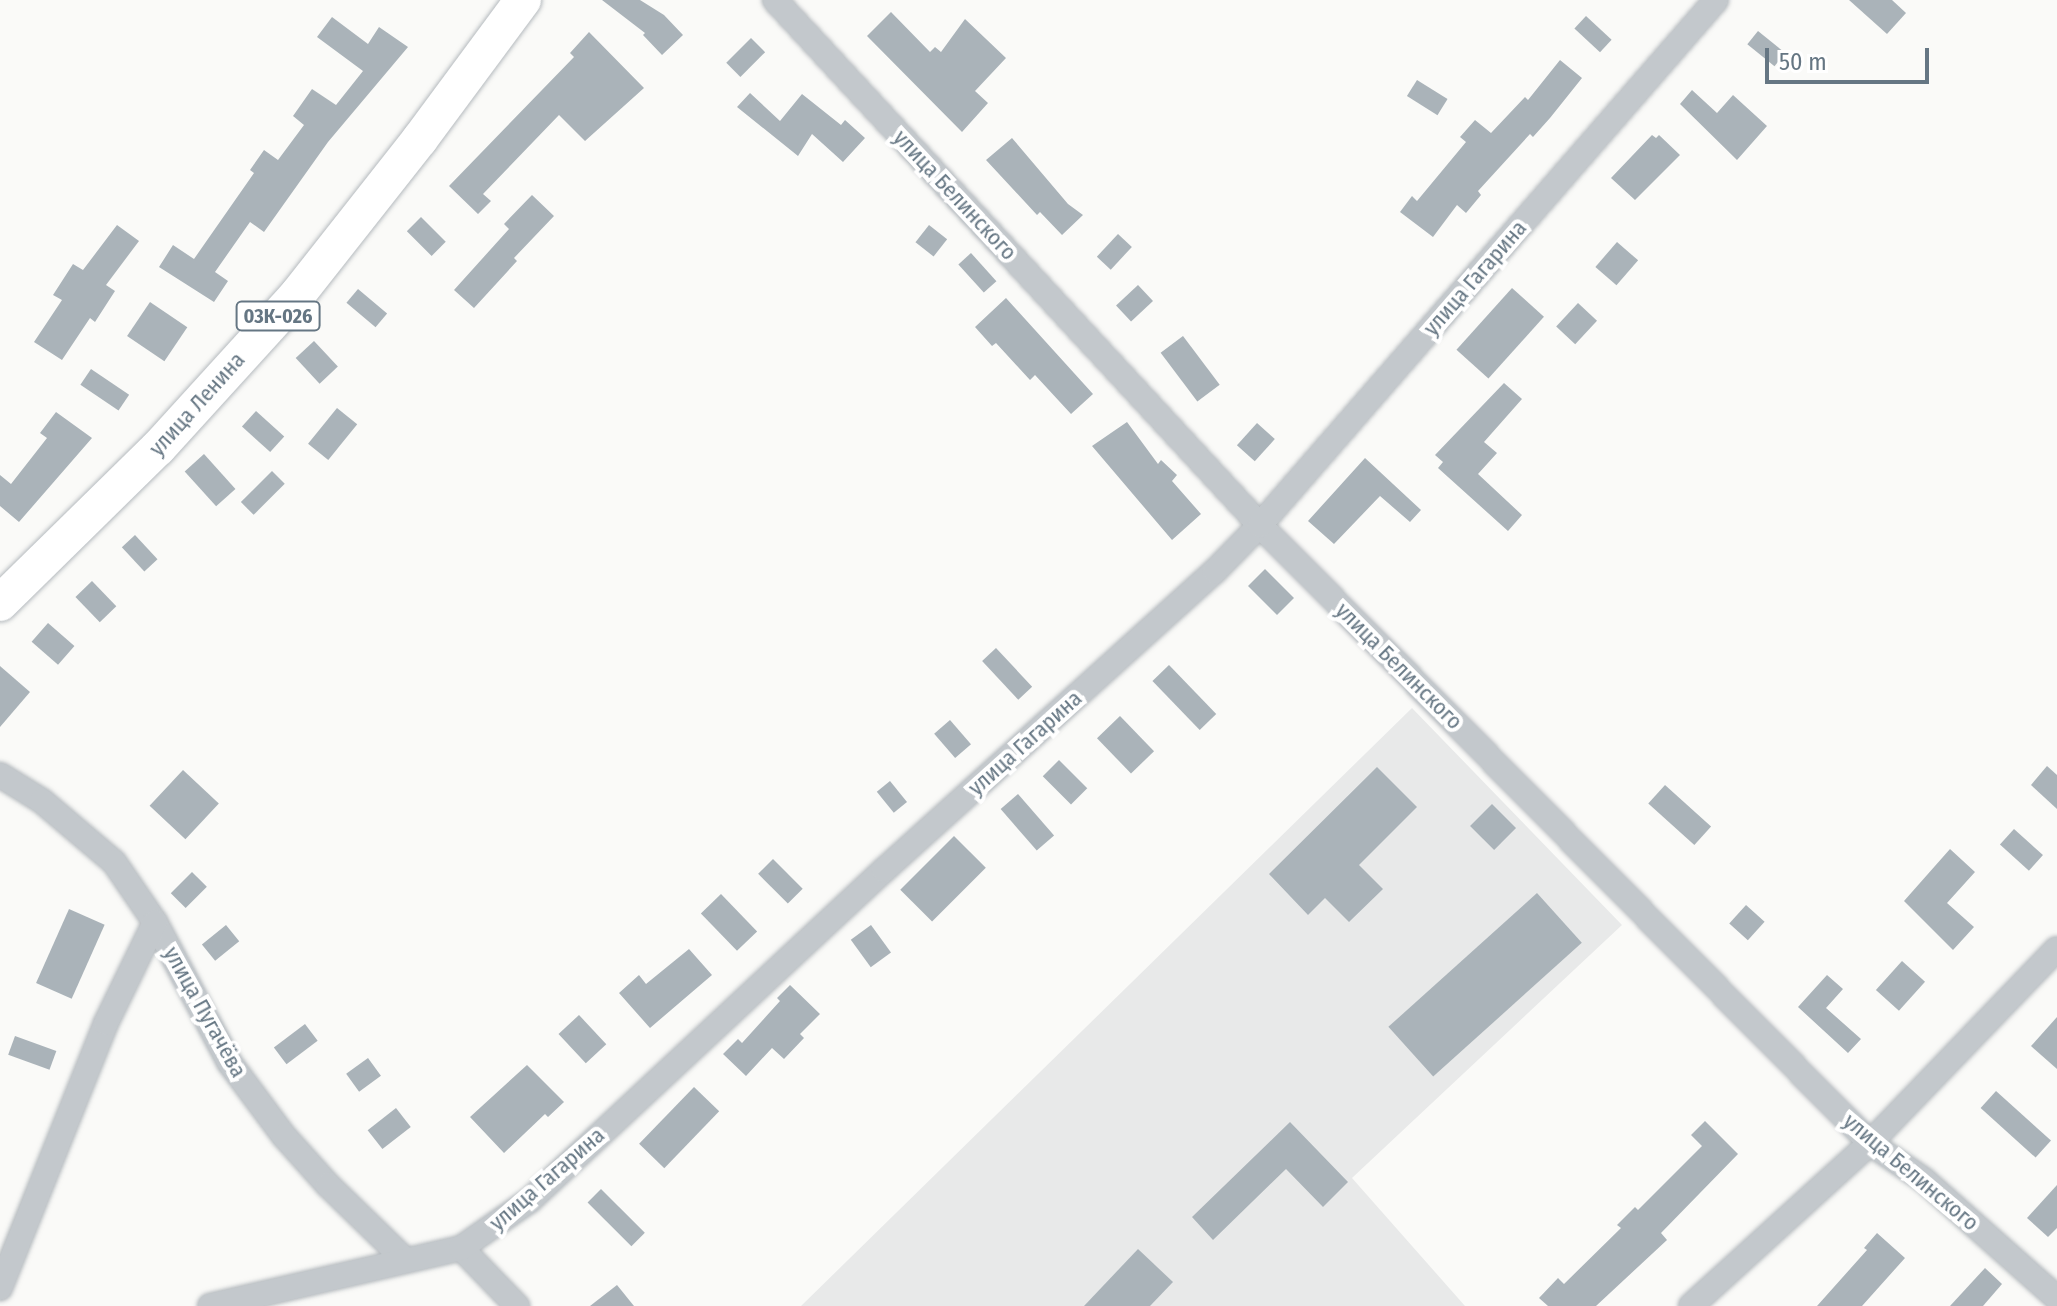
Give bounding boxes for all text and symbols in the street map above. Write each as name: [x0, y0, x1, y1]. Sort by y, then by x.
scale bar: [1769, 32, 1933, 82]
text: 50 m: [1779, 48, 1827, 76]
street label: улица Белинского: [888, 125, 1022, 265]
street label: улица Гагарина: [1418, 215, 1532, 341]
road number: 03К-026: [234, 300, 322, 332]
street label: улица Ленина: [144, 347, 250, 461]
street label: улица Белинского: [1330, 597, 1468, 735]
street label: улица Гагарина: [963, 685, 1087, 801]
street label: улица Пугачёва: [158, 942, 252, 1082]
street label: улица Белинского: [1838, 1108, 1984, 1236]
street label: улица Гагарина: [484, 1122, 610, 1236]

